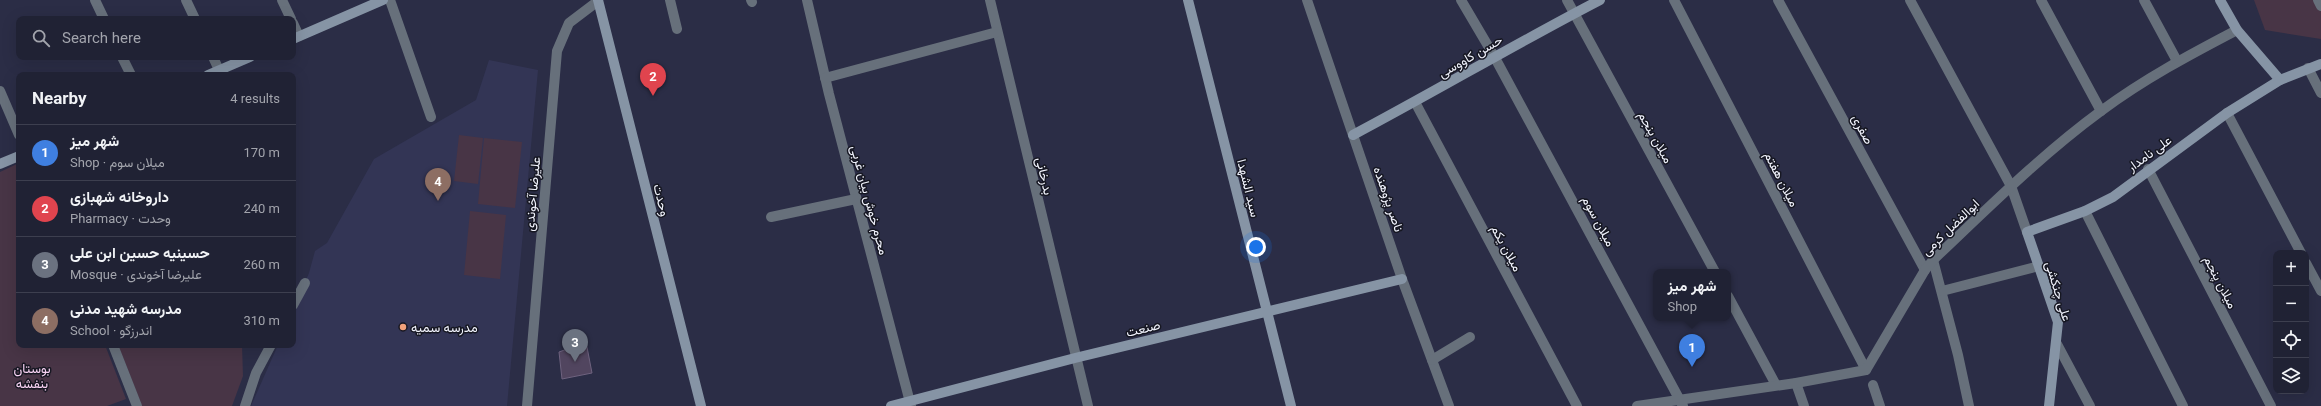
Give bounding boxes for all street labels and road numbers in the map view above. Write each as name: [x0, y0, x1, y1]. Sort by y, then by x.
street label: حسن کاووسی: [1435, 32, 1506, 82]
street label: میلان پنجم: [1633, 109, 1676, 167]
street label: صفری: [1848, 112, 1877, 147]
street label: علی نامدار: [2123, 132, 2175, 176]
street label: محرم خوش بیان غربی: [847, 144, 891, 257]
street label: میلان هفتم: [1760, 149, 1802, 210]
street label: علیرضا آخوندی: [522, 156, 544, 232]
street label: بدرخانی: [1032, 156, 1056, 197]
street label: سید الشهدا: [1233, 158, 1263, 219]
street label: ناصر پژوهنده: [1369, 165, 1407, 235]
street label: وحدت: [649, 182, 673, 218]
street label: میلان سوم: [1578, 193, 1618, 250]
street label: ابوالفضل کرمی: [1918, 196, 1983, 259]
street label: میلان یکم: [1487, 222, 1525, 275]
street label: میلان پنجم: [2199, 253, 2240, 312]
street label: علی چنکشی: [2040, 259, 2075, 324]
street label: صنعت: [1124, 317, 1162, 340]

